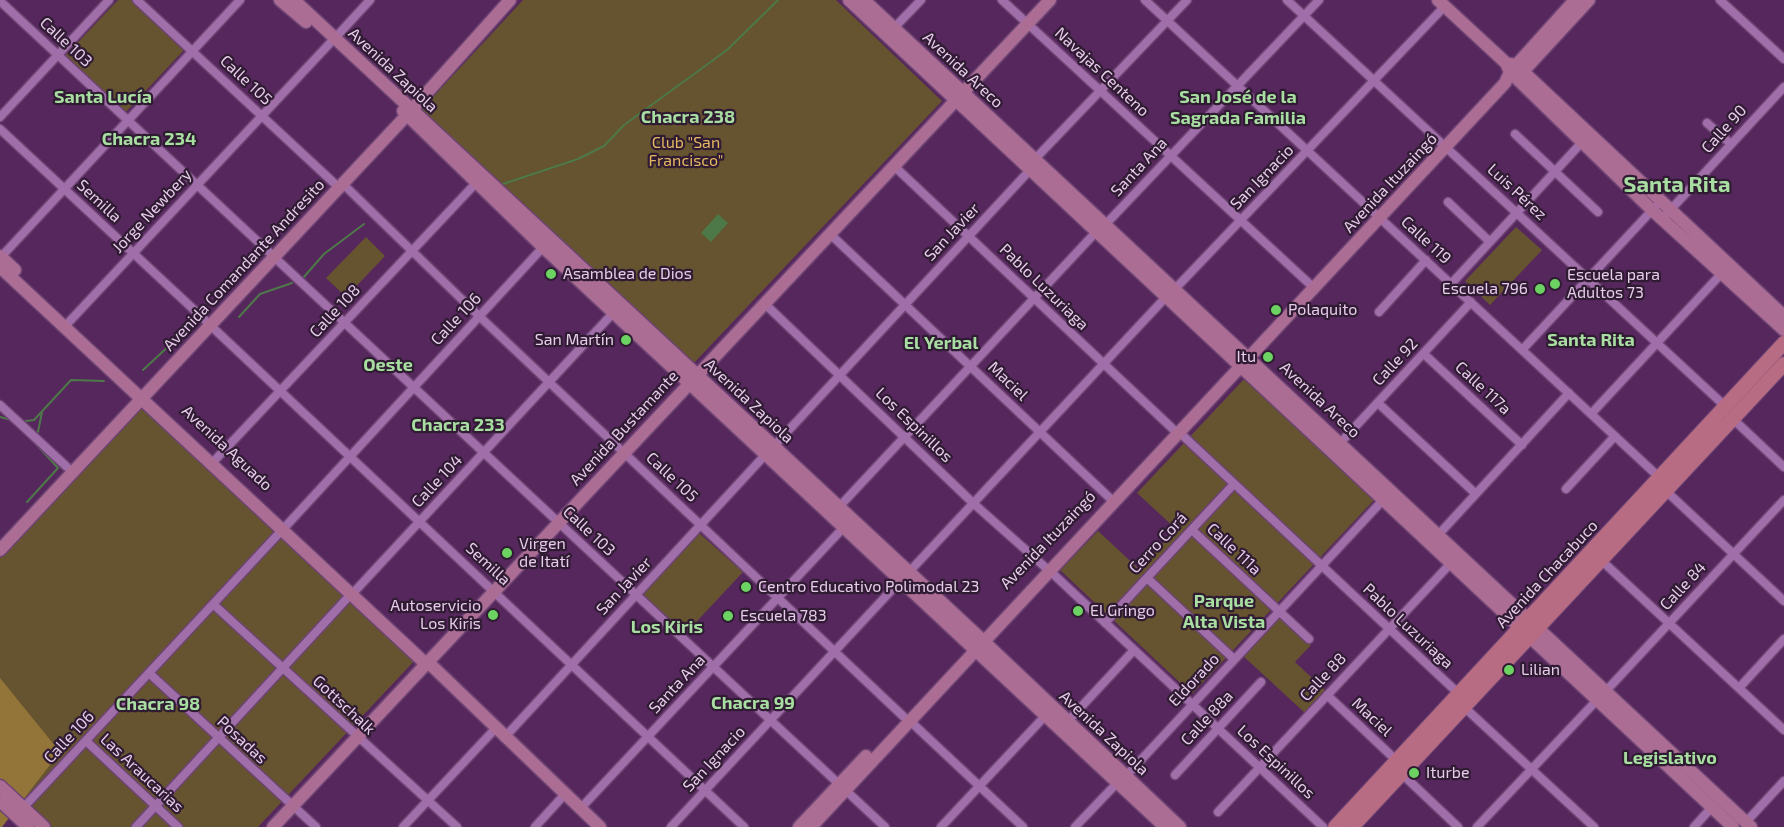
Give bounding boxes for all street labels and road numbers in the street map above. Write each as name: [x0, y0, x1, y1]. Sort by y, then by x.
street label: Calle 103: [36, 13, 96, 71]
street label: Navajas Centeno: [1051, 23, 1153, 121]
street label: Avenida Zapiola: [344, 24, 442, 116]
street label: Avenida Areco: [919, 28, 1007, 112]
street label: Calle 105: [216, 51, 276, 109]
street label: Calle 90: [1697, 101, 1751, 157]
street label: Avenida Ituzaingó: [1339, 129, 1441, 237]
street label: Santa Ana: [1107, 134, 1171, 200]
street label: San Ignacio: [1226, 141, 1298, 213]
street label: Luis Pérez: [1483, 160, 1551, 224]
street label: Jorge Newbery: [108, 165, 196, 257]
street label: Avenida Comandante Andresito: [159, 175, 329, 355]
street label: Semilla: [73, 176, 125, 226]
street label: San Javier: [920, 199, 984, 265]
street label: Calle 119: [1397, 212, 1455, 268]
street label: Pablo Luzuriaga: [996, 240, 1092, 334]
street label: Calle 108: [306, 281, 364, 341]
street label: Calle 106: [427, 289, 485, 349]
street label: Calle 92: [1368, 334, 1422, 390]
street label: Avenida Zapiola: [700, 355, 798, 447]
street label: Maciel: [984, 357, 1032, 405]
street label: Calle 117a: [1451, 357, 1515, 419]
street label: Avenida Areco: [1276, 358, 1364, 442]
street label: Avenida Bustamante: [566, 367, 682, 489]
street label: Los Espinillos: [872, 384, 956, 466]
street label: Avenida Aguado: [178, 401, 276, 495]
street label: Calle 105: [642, 448, 702, 506]
street label: Calle 104: [408, 451, 466, 511]
street label: Avenida Ituzaingó: [996, 487, 1100, 593]
street label: Calle 103: [559, 502, 619, 560]
street label: Cerro Corá: [1125, 509, 1191, 577]
street label: Avenida Chacabuco: [1492, 516, 1602, 632]
street label: Calle 111a: [1203, 519, 1265, 579]
street label: Semilla: [462, 539, 514, 589]
street label: San Javier: [592, 553, 656, 619]
street label: Calle 84: [1656, 558, 1710, 614]
street label: Pablo Luzuriaga: [1359, 579, 1457, 673]
street label: Calle 88: [1296, 649, 1350, 705]
street label: Eldorado: [1165, 650, 1223, 710]
street label: Santa Ana: [645, 651, 709, 717]
street label: Gottschalk: [309, 671, 379, 739]
street label: Avenida Zapiola: [1055, 687, 1153, 779]
street label: Calle 88a: [1177, 687, 1237, 749]
street label: Maciel: [1348, 694, 1396, 740]
street label: Calle 106: [40, 707, 98, 767]
street label: Posadas: [213, 712, 271, 768]
street label: Los Espinillos: [1233, 721, 1319, 803]
street label: San Ignacio: [679, 722, 749, 796]
street label: Las Araucarias: [96, 730, 188, 816]

